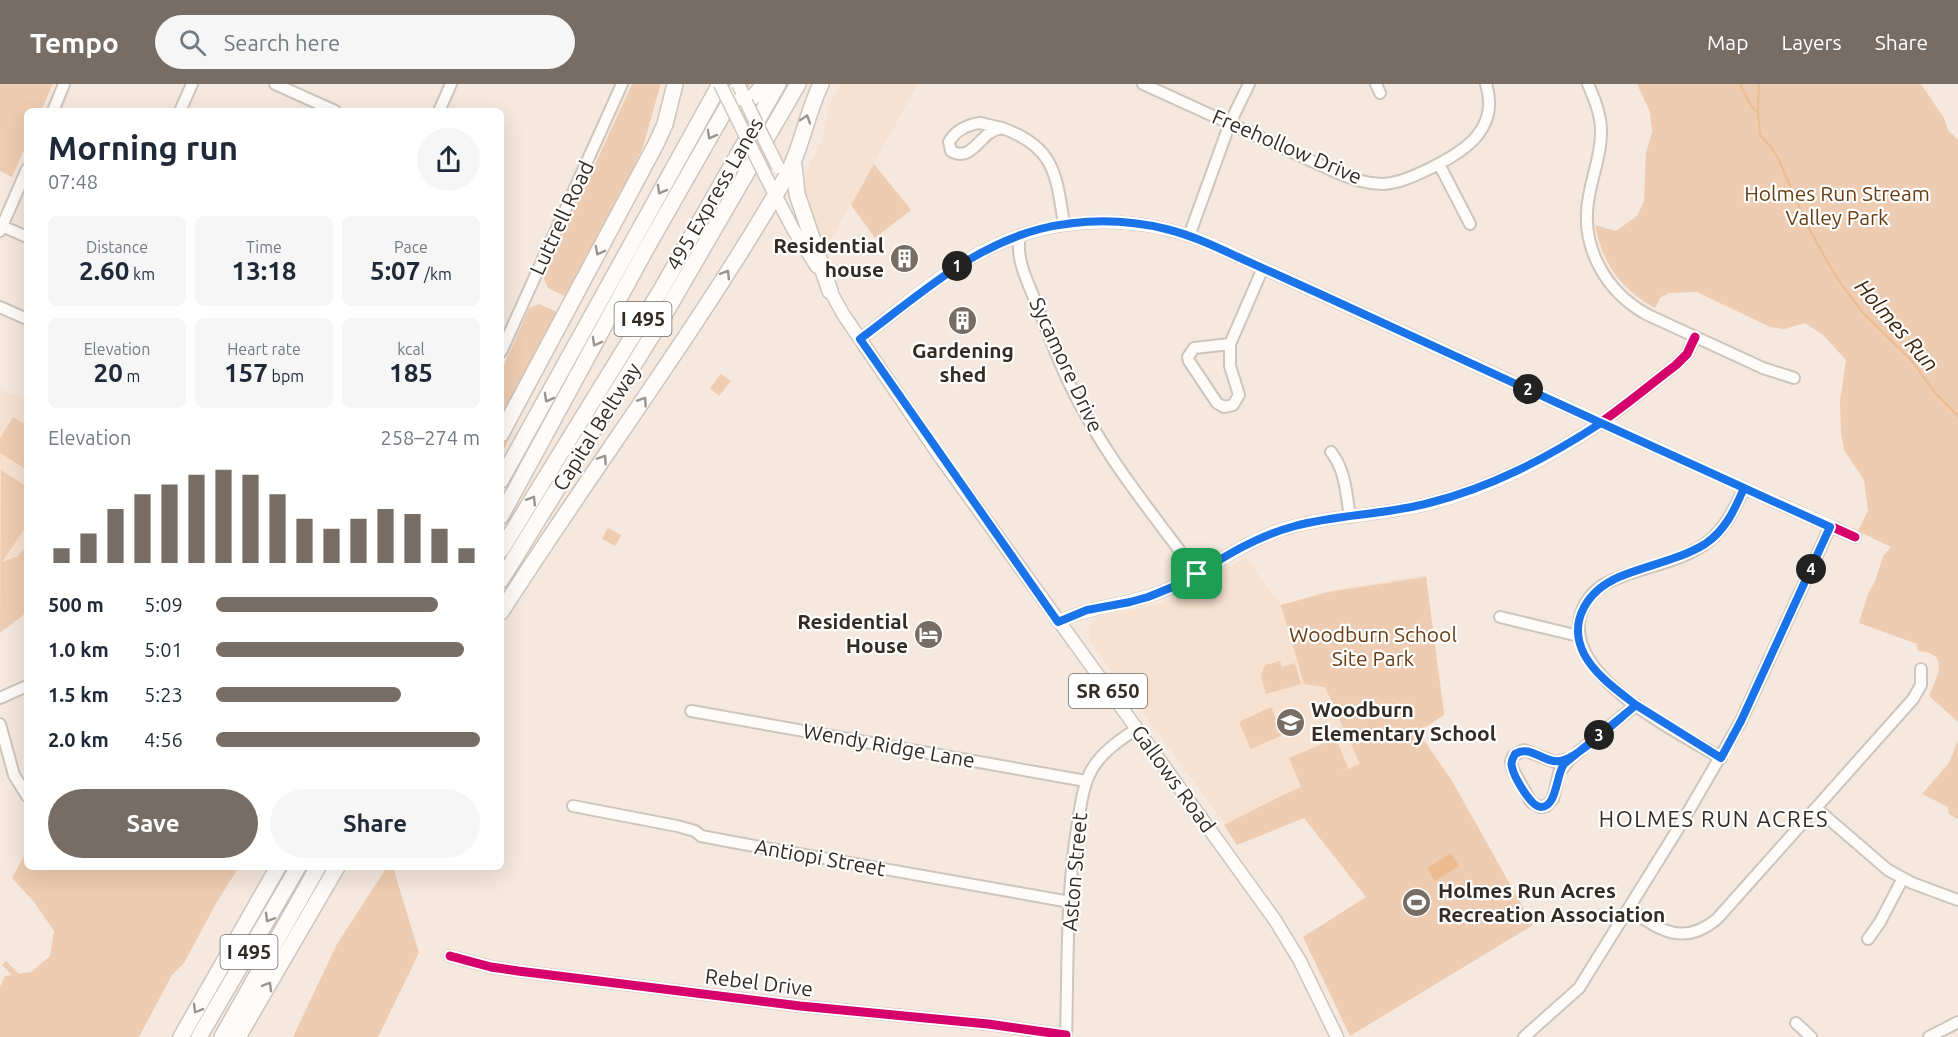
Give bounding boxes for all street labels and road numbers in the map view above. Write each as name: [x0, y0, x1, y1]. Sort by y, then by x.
street label: Freehollow Drive: [1209, 104, 1366, 188]
street label: 495 Express Lanes: [661, 113, 768, 274]
street label: Luttrell Road: [524, 157, 598, 278]
street label: Sycamore Drive: [1025, 293, 1109, 436]
road number: I 495: [614, 302, 672, 336]
street label: Capital Beltway: [547, 358, 645, 495]
road number: SR 650: [1069, 674, 1147, 708]
street label: Wendy Ridge Lane: [801, 718, 977, 772]
street label: Gallows Road: [1127, 720, 1221, 837]
street label: Aston Street: [1057, 812, 1091, 932]
street label: Antiopi Street: [753, 834, 887, 880]
road number: I 495: [220, 935, 278, 969]
street label: Rebel Drive: [704, 963, 814, 1001]

